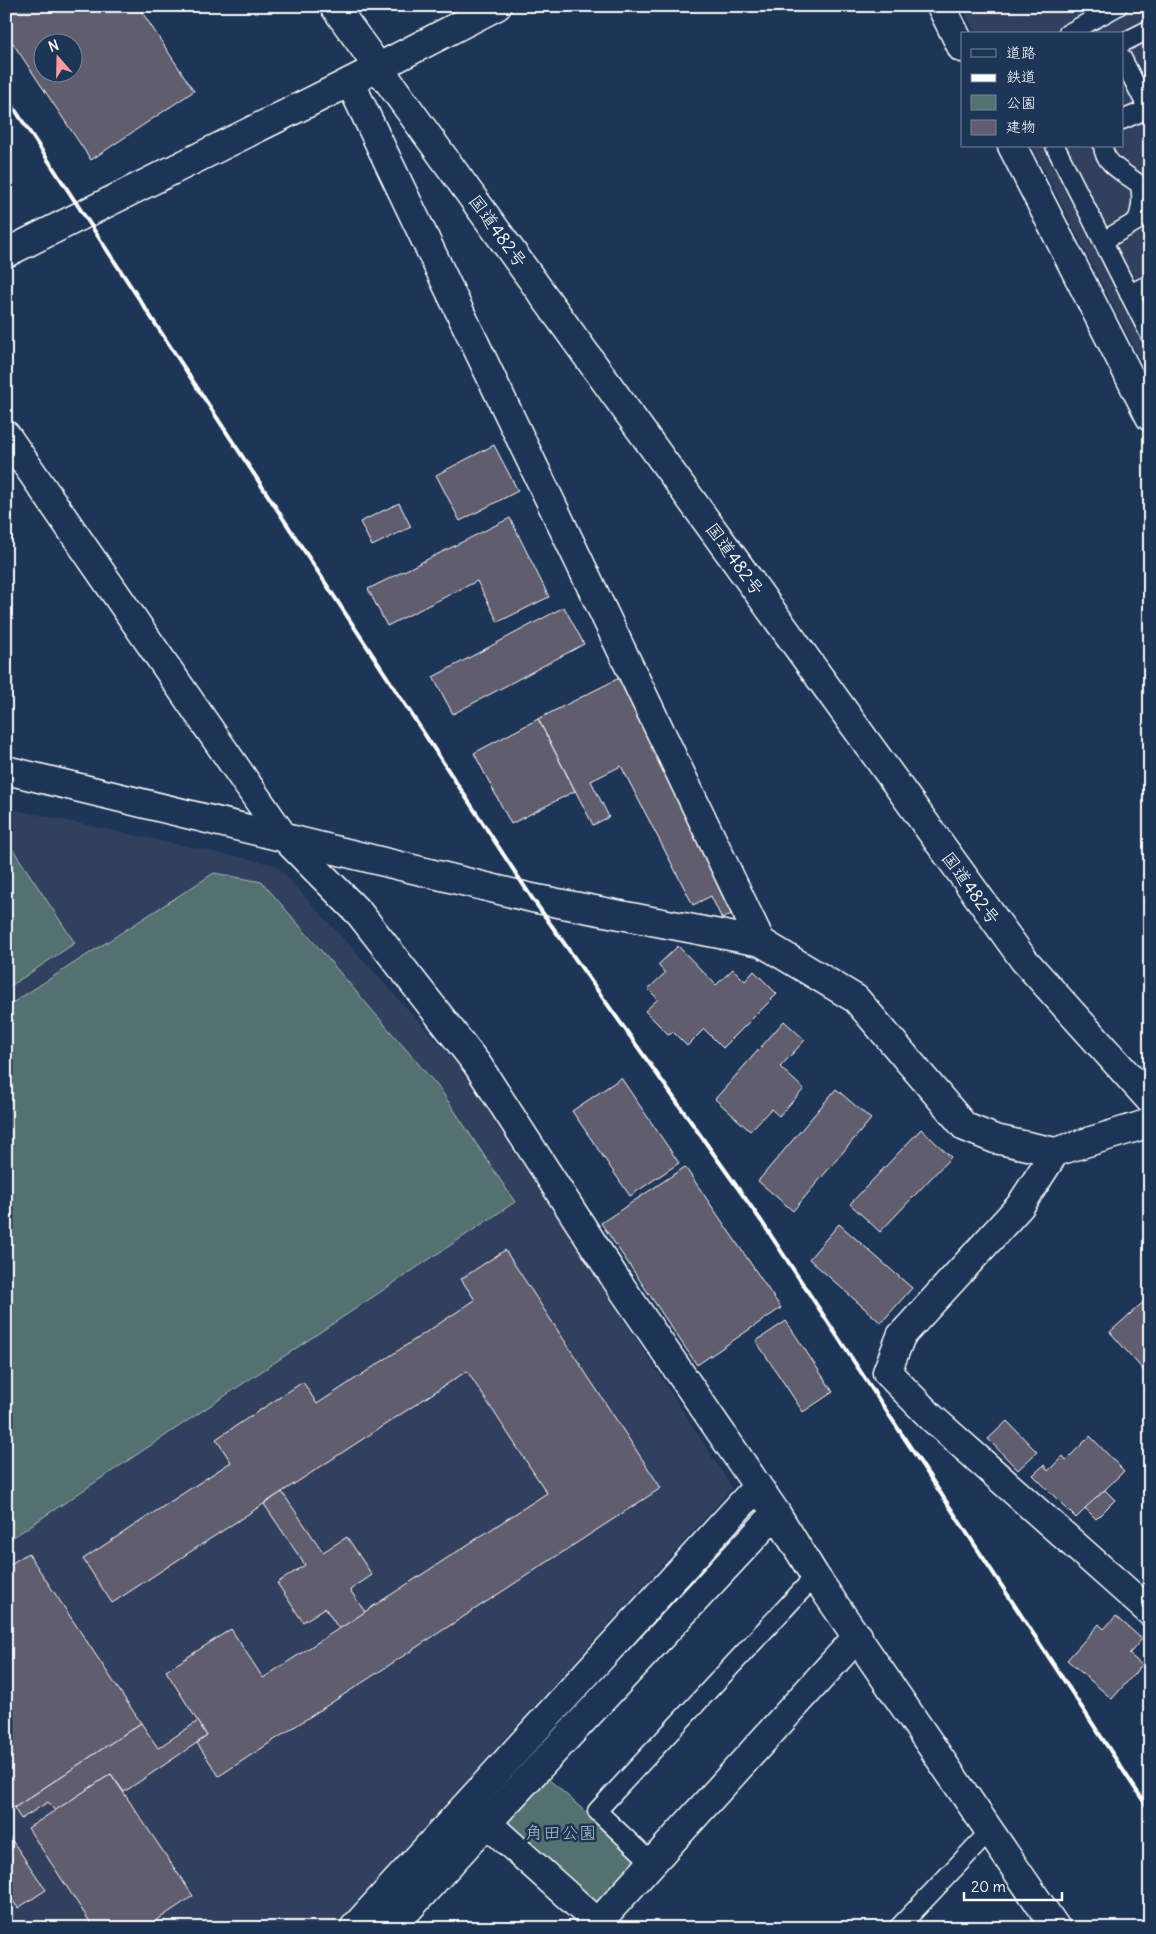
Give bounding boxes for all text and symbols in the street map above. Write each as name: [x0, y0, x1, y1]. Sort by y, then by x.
north arrow: [32, 32, 82, 82]
legend: [961, 32, 1124, 148]
text: N: [46, 36, 61, 56]
text: 道路: [1006, 43, 1036, 62]
text: 鉄道: [1006, 67, 1036, 86]
text: 公園: [1006, 93, 1036, 112]
text: 建物: [1006, 117, 1036, 136]
street label: 国道482号: [464, 190, 532, 272]
street label: 国道482号: [701, 518, 769, 600]
street label: 国道482号: [937, 847, 1005, 929]
park label: 角田公園: [525, 1821, 597, 1844]
scale bar: [964, 1869, 1061, 1901]
text: 20 m: [971, 1877, 1006, 1896]

